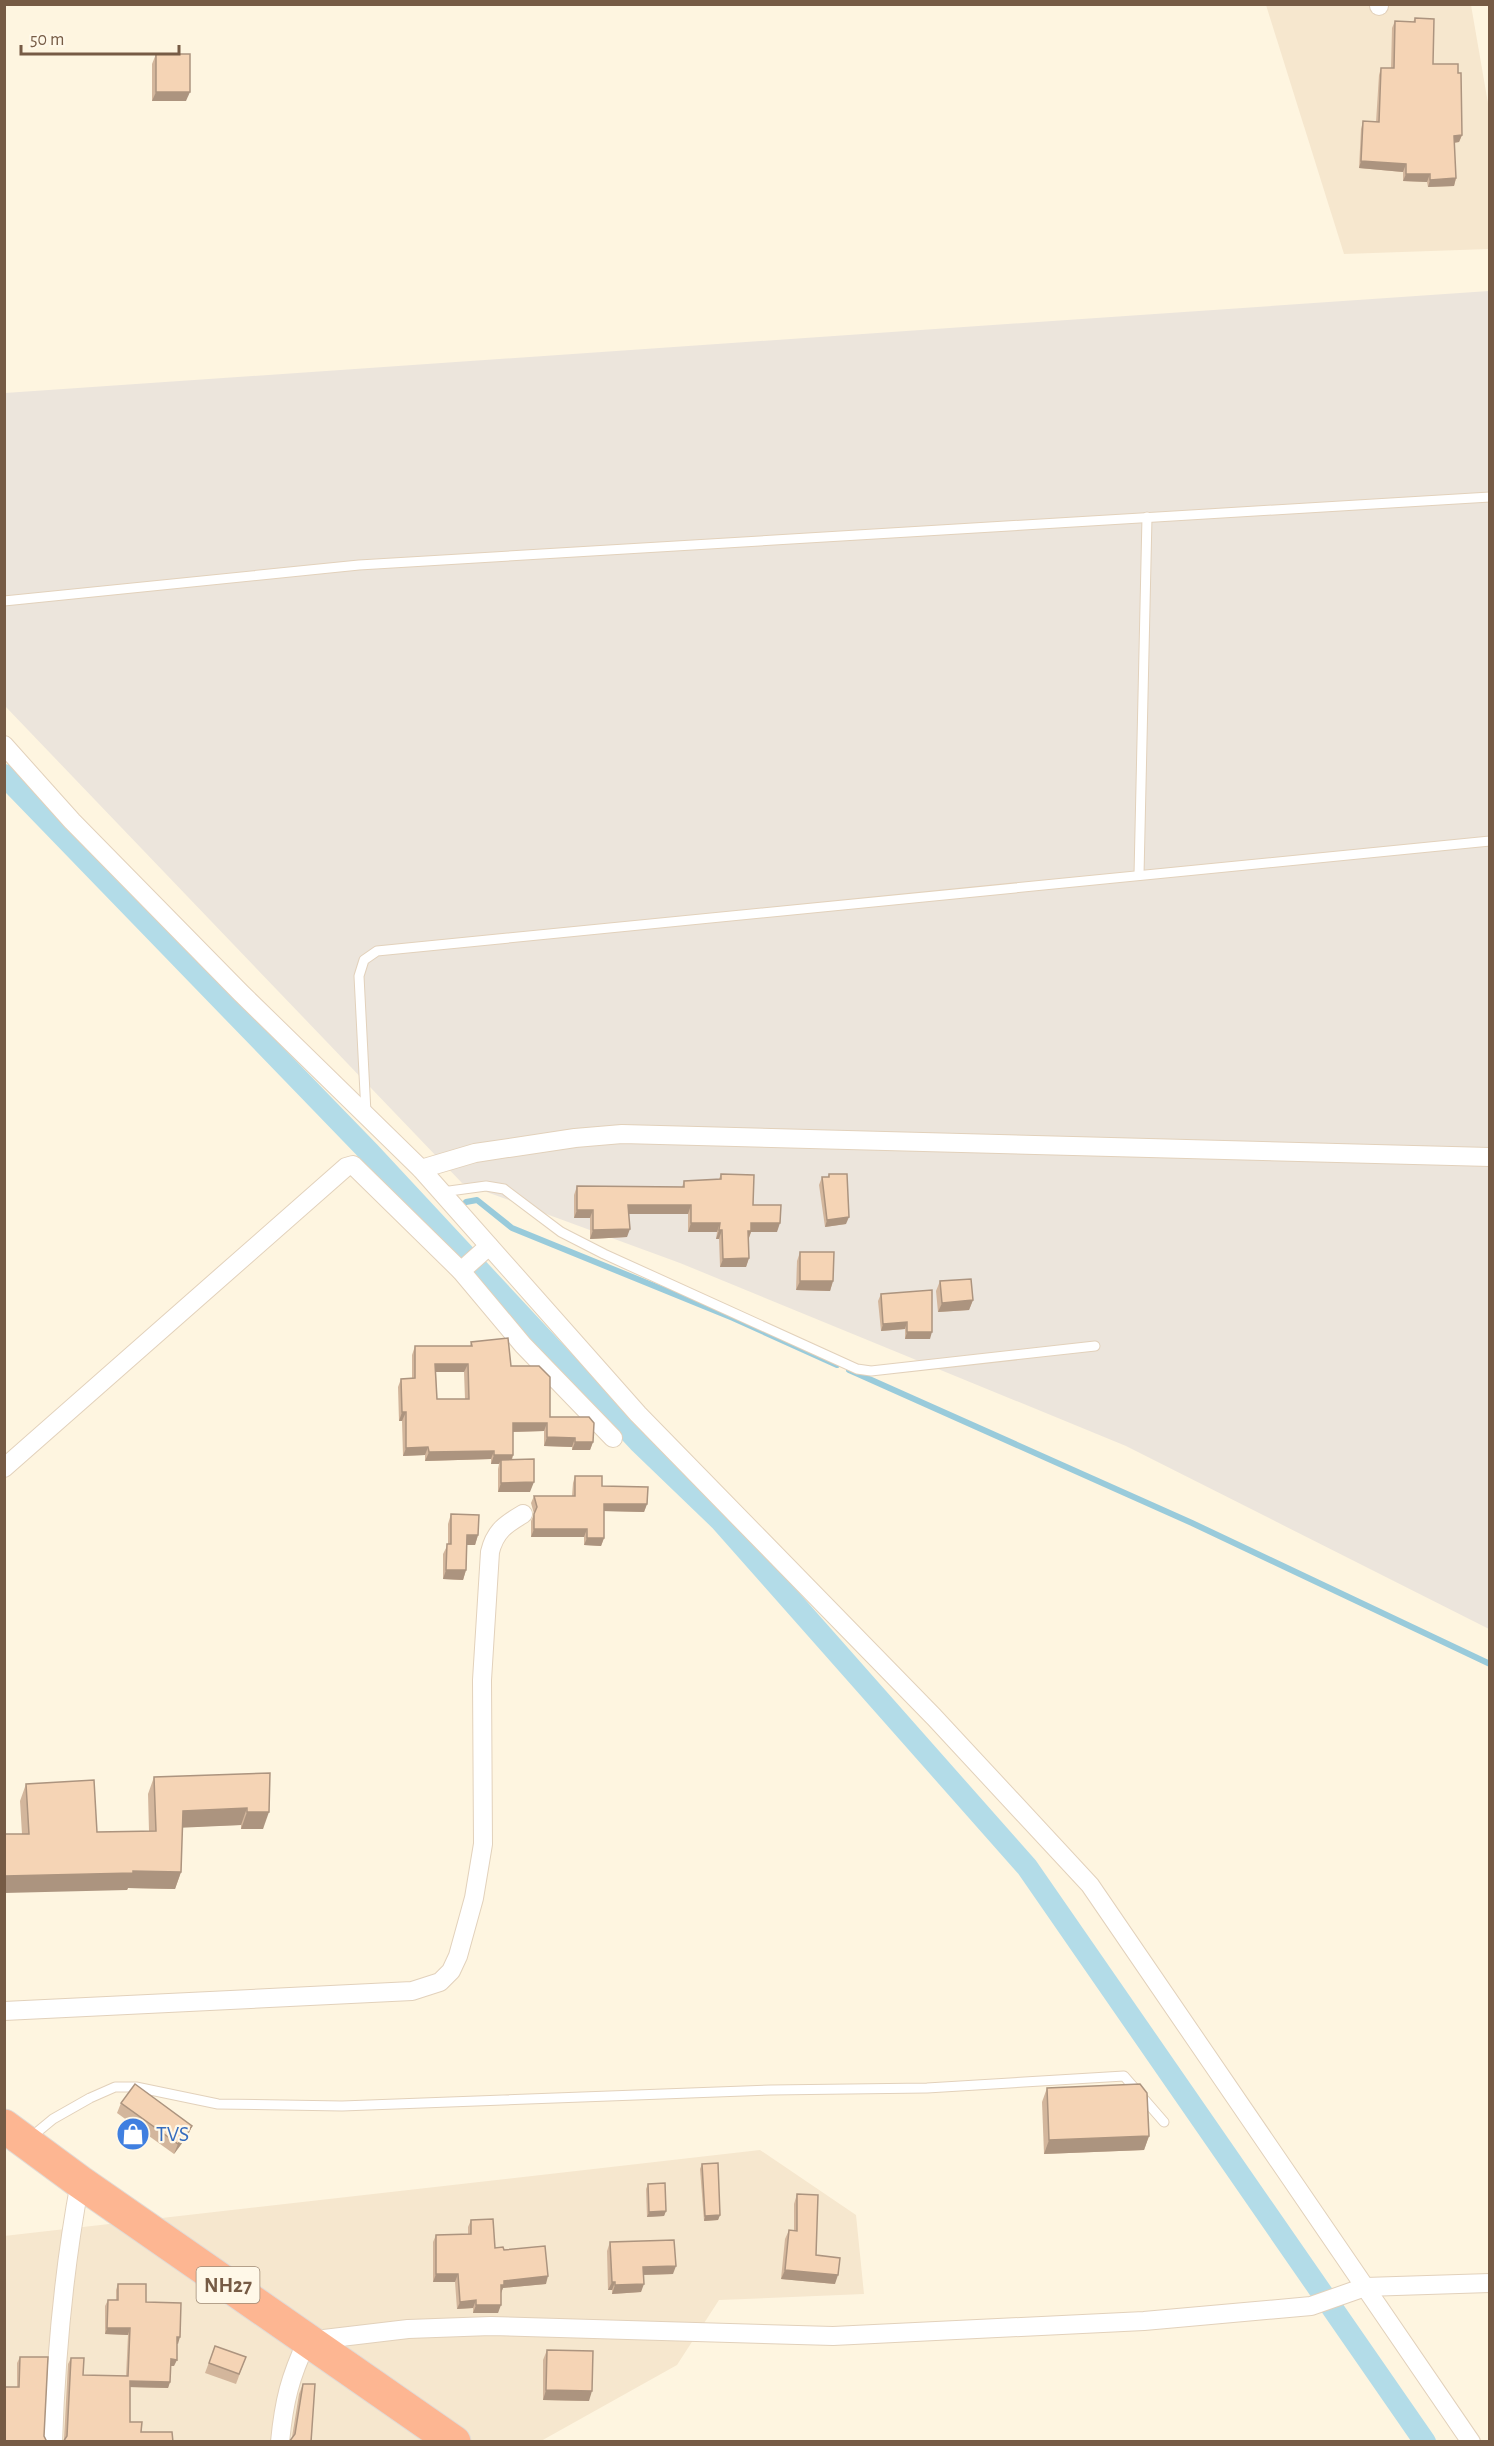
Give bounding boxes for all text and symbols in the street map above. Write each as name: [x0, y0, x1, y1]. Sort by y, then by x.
scale bar: [21, 18, 178, 56]
text: 50 m: [30, 31, 64, 49]
shop icon: TVS: [115, 2116, 151, 2152]
place label: TVS: [156, 2123, 189, 2145]
road number: NH27: [196, 2267, 260, 2303]

